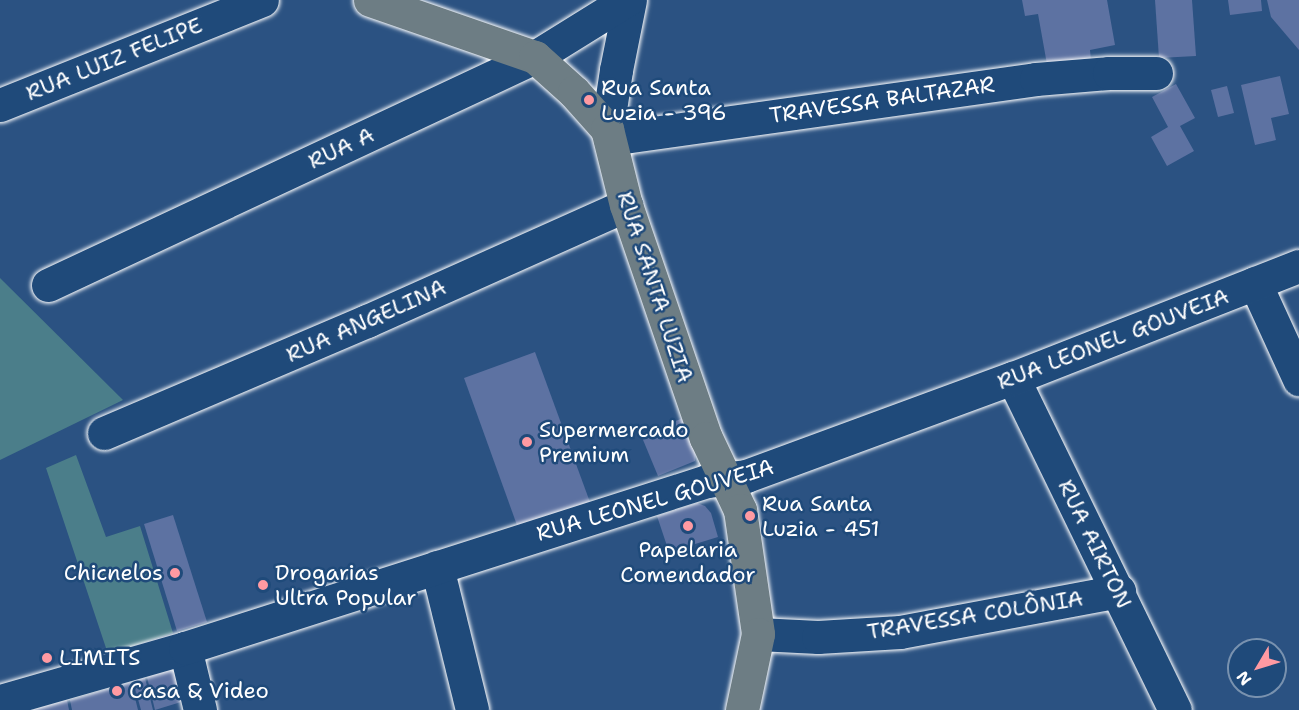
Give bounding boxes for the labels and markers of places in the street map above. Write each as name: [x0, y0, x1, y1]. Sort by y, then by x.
place label: Rua Santa Luzia - 396: [601, 74, 727, 125]
marker: Rua Santa Luzia - 396: [582, 93, 596, 107]
place label: Supermercado Premium: [539, 416, 689, 468]
marker: Supermercado Premium: [520, 435, 534, 449]
place label: Rua Santa Luzia - 451: [762, 490, 880, 542]
marker: Rua Santa Luzia - 451: [743, 509, 757, 523]
marker: Papelaria Comendador: [681, 519, 695, 533]
place label: Papelaria Comendador: [620, 536, 756, 588]
place label: Drogarias Ultra Popular: [275, 559, 416, 610]
place label: Chicnelos: [64, 560, 163, 586]
marker: Chicnelos: [168, 566, 182, 580]
marker: Drogarias Ultra Popular: [256, 578, 270, 592]
place label: LIMITS: [59, 645, 140, 671]
marker: LIMITS: [40, 651, 54, 665]
place label: Casa & Video: [129, 678, 269, 704]
marker: Casa & Video: [110, 684, 124, 698]

